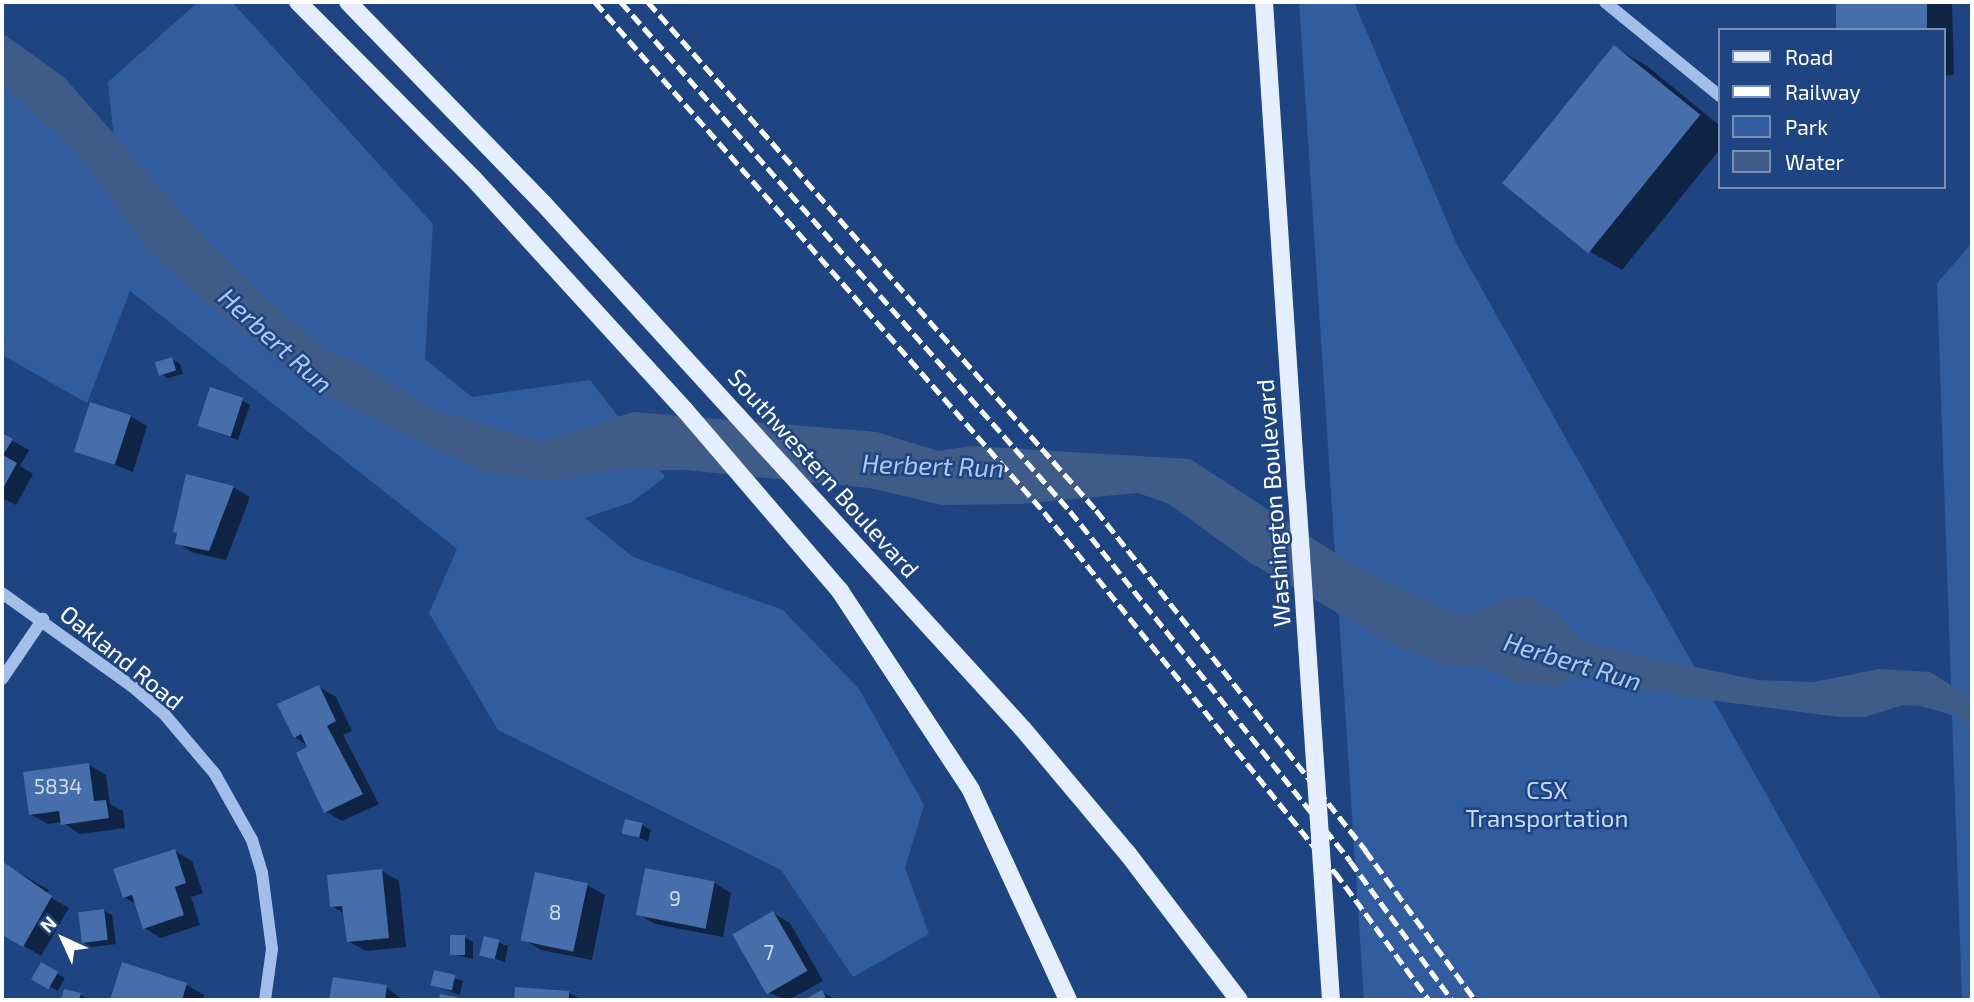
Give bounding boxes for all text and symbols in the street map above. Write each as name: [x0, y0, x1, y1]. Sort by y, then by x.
legend: [1718, 28, 1946, 189]
text: Road: [1785, 44, 1833, 69]
text: Railway: [1785, 79, 1861, 104]
text: Park: [1785, 114, 1828, 139]
text: Water: [1785, 149, 1844, 174]
water label: Herbert Run: [213, 281, 339, 399]
street label: Southwestern Boulevard: [723, 363, 925, 583]
street label: Washington Boulevard: [1250, 378, 1296, 628]
water label: Herbert Run: [861, 447, 1005, 483]
street label: Oakland Road: [55, 599, 189, 715]
water label: Herbert Run: [1500, 625, 1646, 697]
house number: 5834: [34, 773, 82, 799]
park label: CSX Transportation: [1466, 776, 1628, 832]
house number: 9: [669, 885, 681, 911]
house number: 8: [549, 899, 561, 925]
north arrow: [28, 904, 98, 974]
text: N: [35, 911, 61, 937]
house number: 7: [764, 939, 774, 965]

